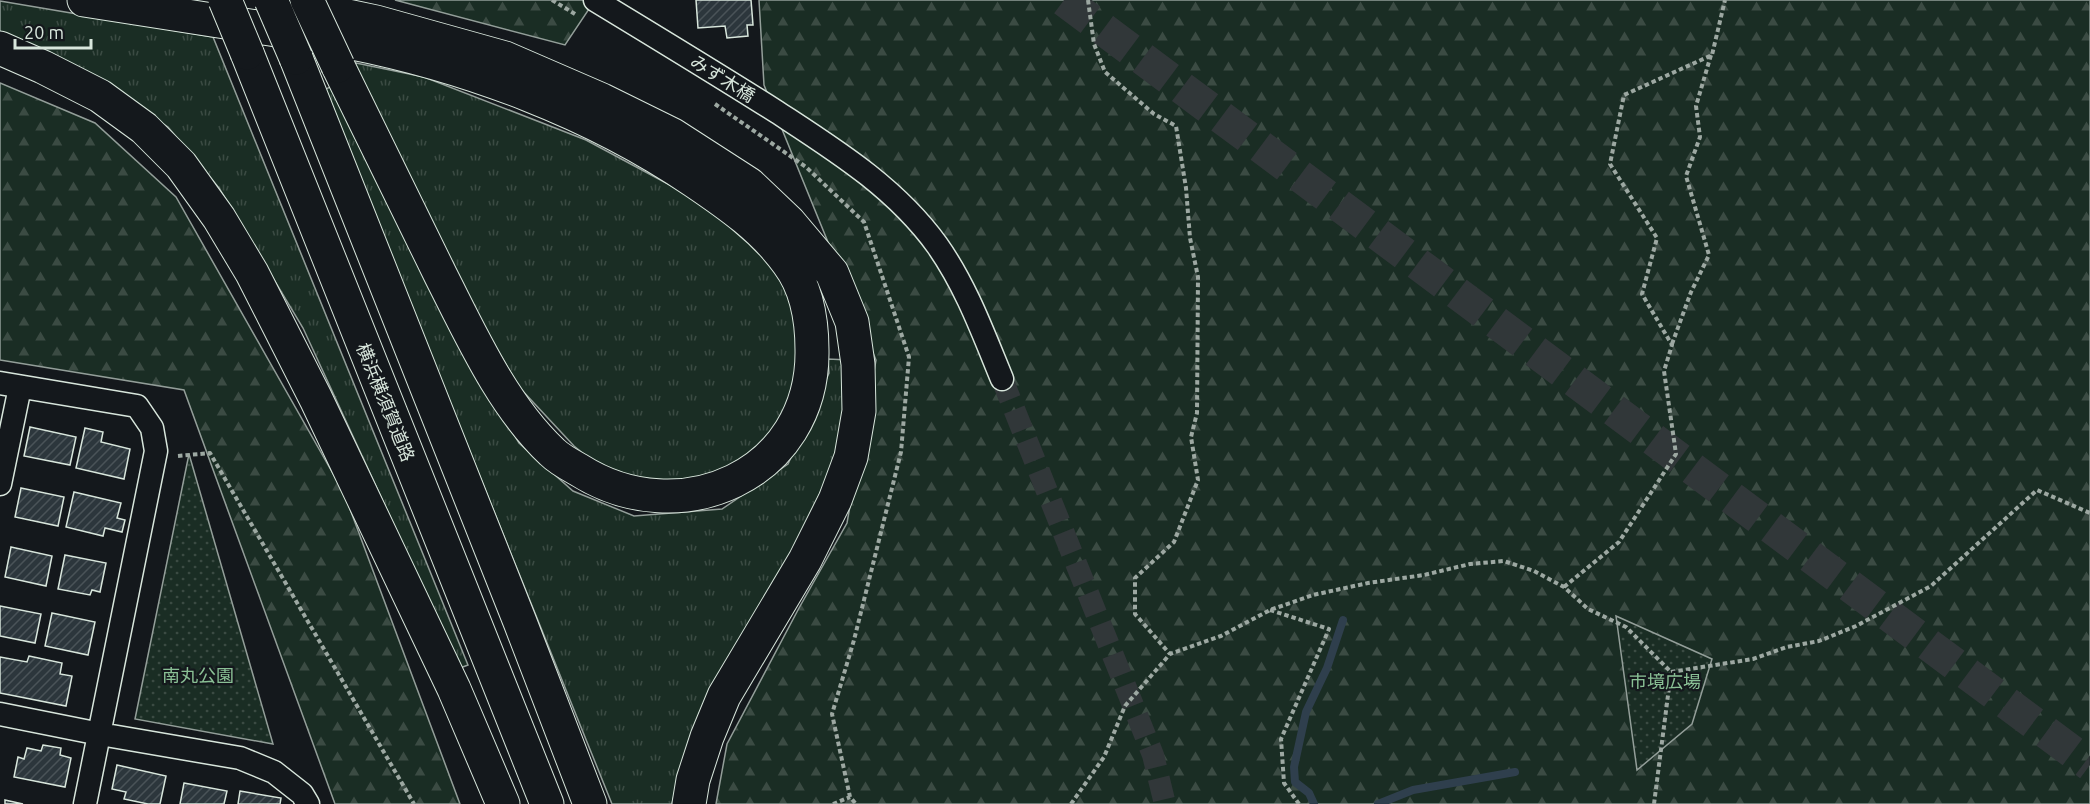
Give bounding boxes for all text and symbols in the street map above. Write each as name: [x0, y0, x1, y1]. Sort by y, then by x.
scale bar: [15, 12, 92, 50]
text: 20 m: [24, 22, 64, 42]
street label: みず木橋: [687, 50, 759, 106]
street label: 横浜横須賀道路: [353, 340, 419, 464]
park label: 南丸公園: [162, 665, 234, 685]
park label: 市境広場: [1629, 671, 1701, 691]

